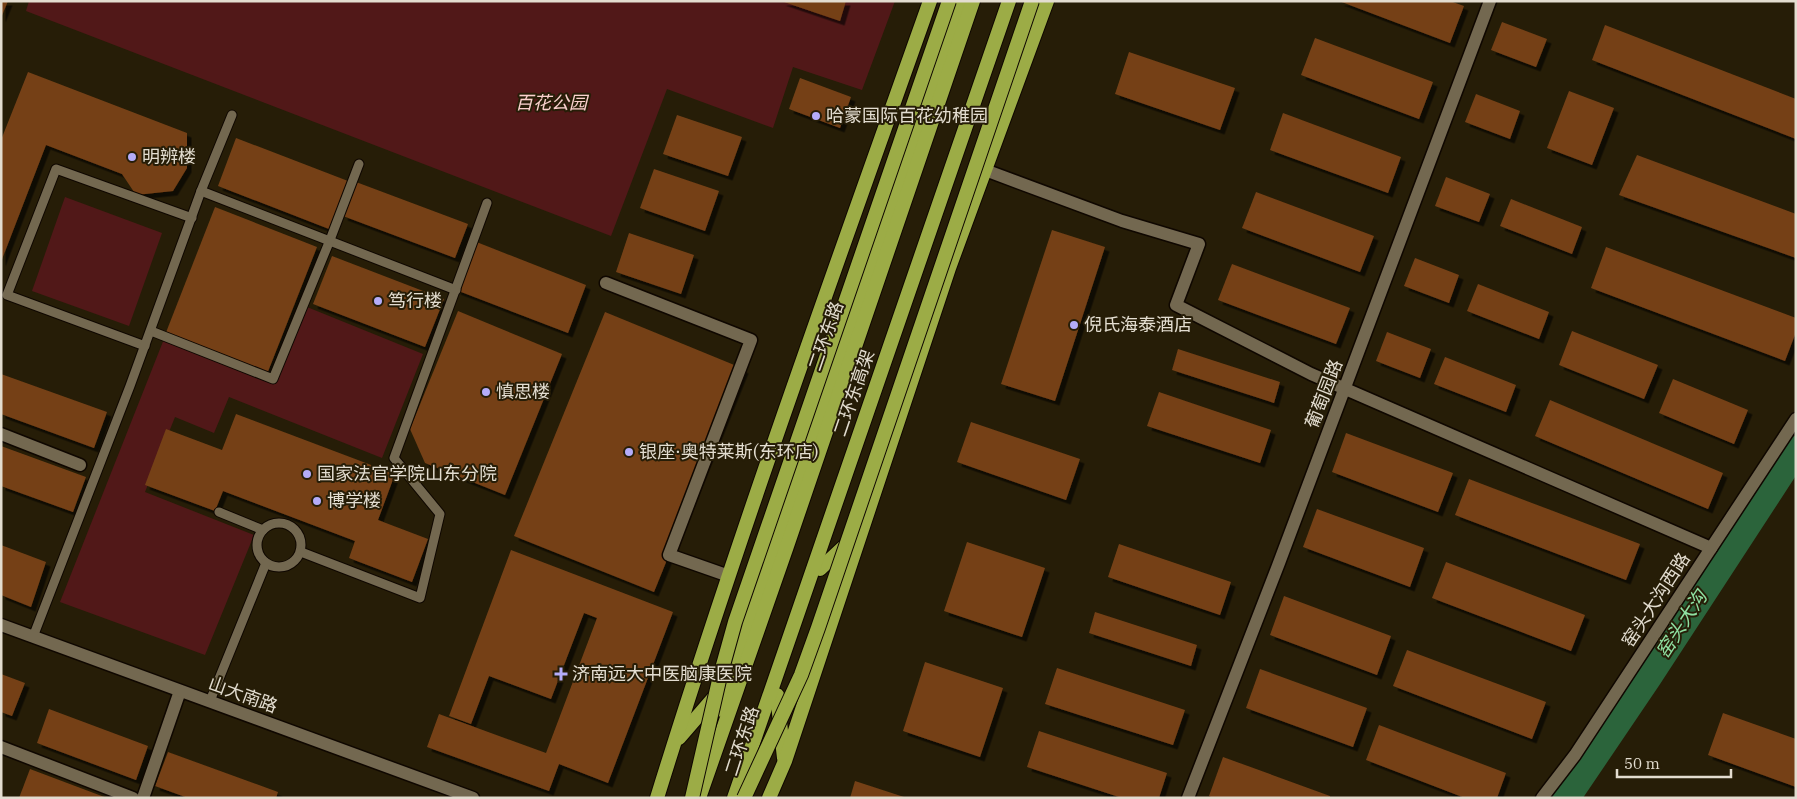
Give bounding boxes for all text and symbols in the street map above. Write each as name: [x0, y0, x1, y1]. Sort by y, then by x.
park label: 百花公园: [515, 91, 590, 114]
place label: 哈蒙国际百花幼稚园: [826, 104, 988, 127]
marker: 哈蒙国际百花幼稚园: [810, 110, 822, 122]
place label: 明辨楼: [142, 145, 196, 168]
marker: 明辨楼: [126, 151, 138, 163]
place label: 笃行楼: [388, 289, 442, 312]
marker: 笃行楼: [372, 295, 384, 307]
street label: 二环东路: [803, 298, 848, 374]
place label: 倪氏海泰酒店: [1084, 313, 1192, 336]
marker: 倪氏海泰酒店: [1068, 319, 1080, 331]
street label: 二环东高架: [828, 347, 879, 439]
street label: 葡萄园路: [1300, 356, 1347, 432]
place label: 慎思楼: [496, 380, 550, 403]
marker: 慎思楼: [480, 386, 492, 398]
place label: 银座·奥特莱斯(东环店): [639, 440, 819, 463]
marker: 银座·奥特莱斯(东环店): [623, 446, 635, 458]
place label: 国家法官学院山东分院: [317, 462, 497, 485]
marker: 国家法官学院山东分院: [301, 468, 313, 480]
place label: 博学楼: [327, 489, 381, 512]
marker: 博学楼: [311, 495, 323, 507]
street label: 窑头大沟西路: [1618, 549, 1694, 651]
water label: 窑头大沟: [1651, 586, 1711, 662]
place label: 济南远大中医脑康医院: [572, 662, 752, 685]
marker: 济南远大中医脑康医院: [554, 667, 568, 681]
street label: 山大南路: [205, 671, 281, 718]
street label: 二环东路: [719, 703, 764, 779]
scale bar: [1617, 746, 1731, 778]
text: 50 m: [1624, 754, 1660, 773]

